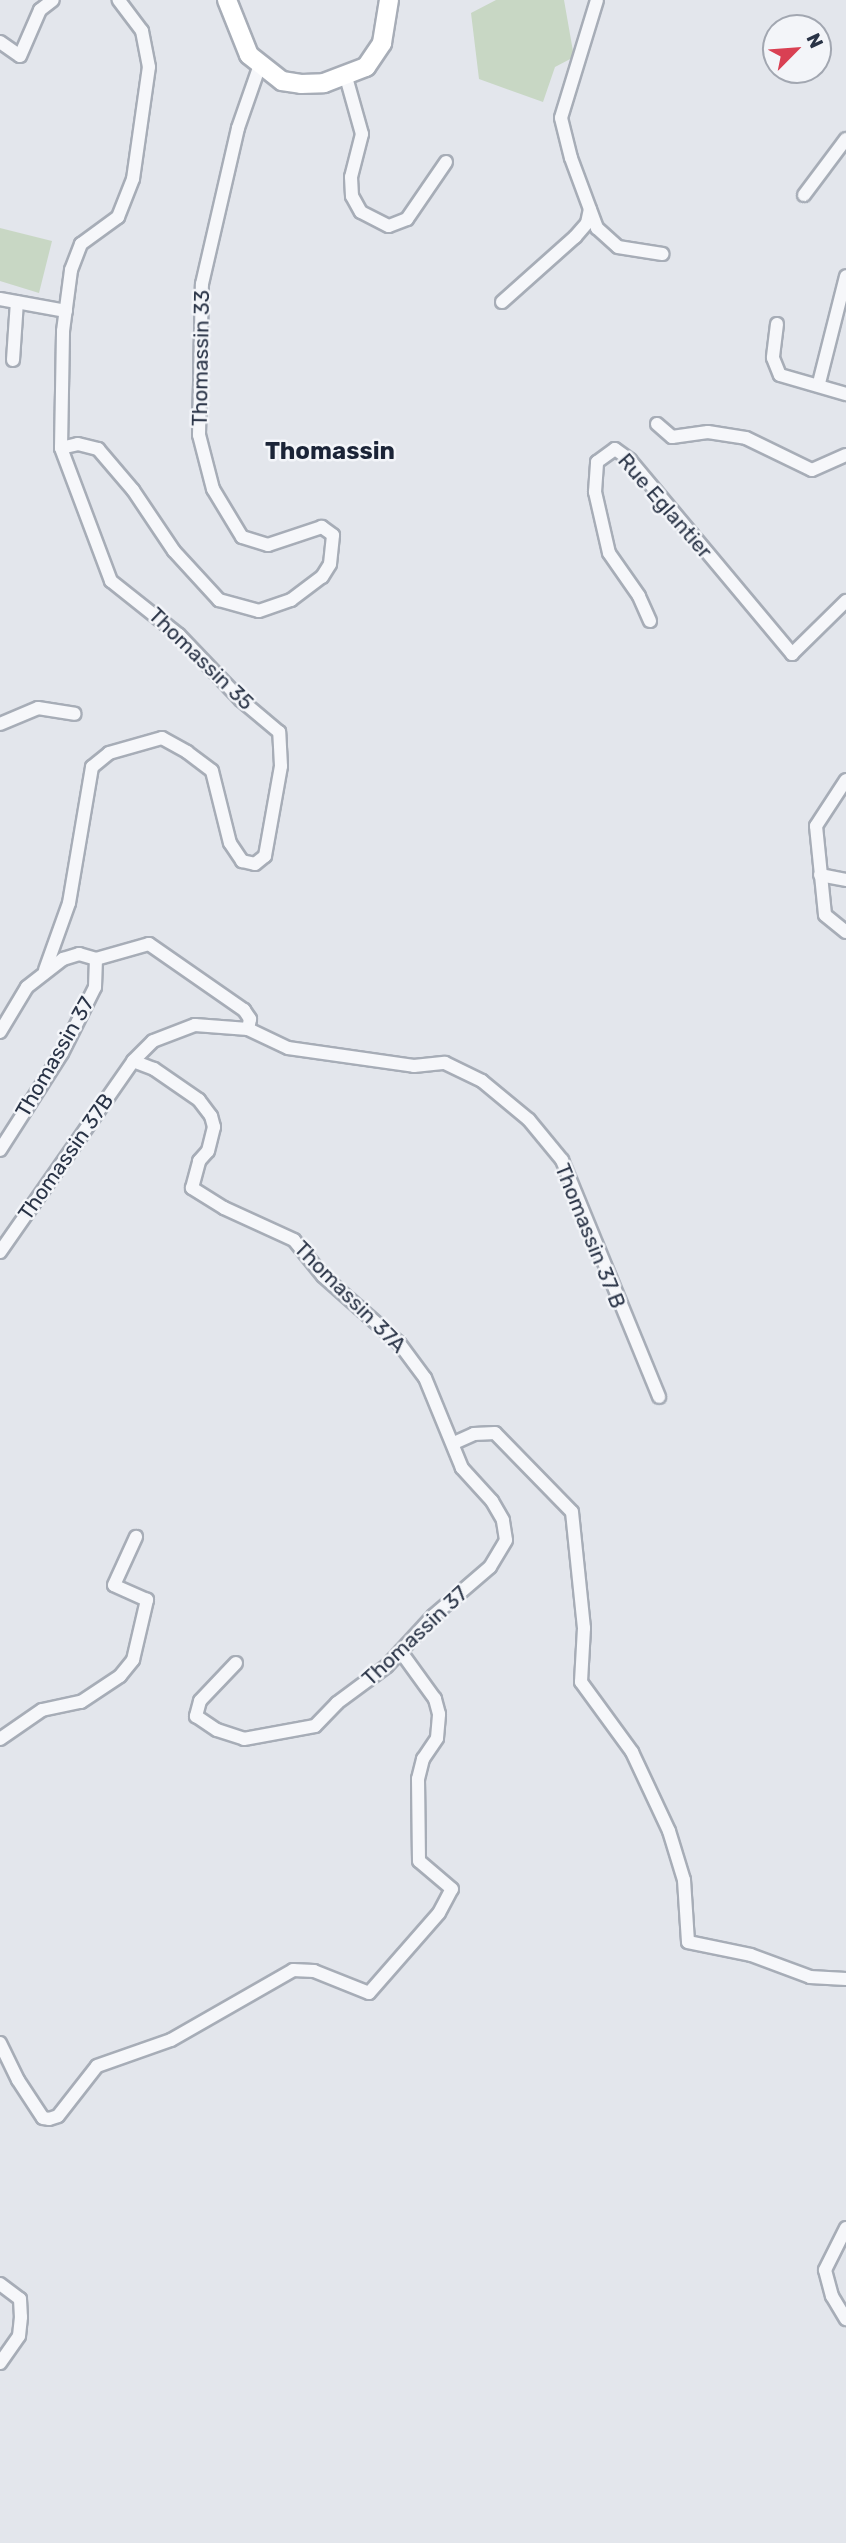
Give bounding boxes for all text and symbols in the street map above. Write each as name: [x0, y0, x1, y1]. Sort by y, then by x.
north arrow: [762, 14, 832, 84]
text: N: [801, 30, 828, 52]
street label: Thomassin 33: [187, 290, 215, 426]
district label: Thomassin: [265, 438, 395, 466]
street label: Rue Eglantier: [613, 448, 717, 564]
street label: Thomassin 35: [143, 603, 259, 715]
street label: Thomassin 37: [10, 992, 100, 1122]
street label: Thomassin 37B: [13, 1089, 119, 1225]
street label: Thomassin 37 B: [550, 1160, 630, 1312]
street label: Thomassin 37A: [289, 1236, 411, 1358]
street label: Thomassin 37: [357, 1581, 473, 1691]

